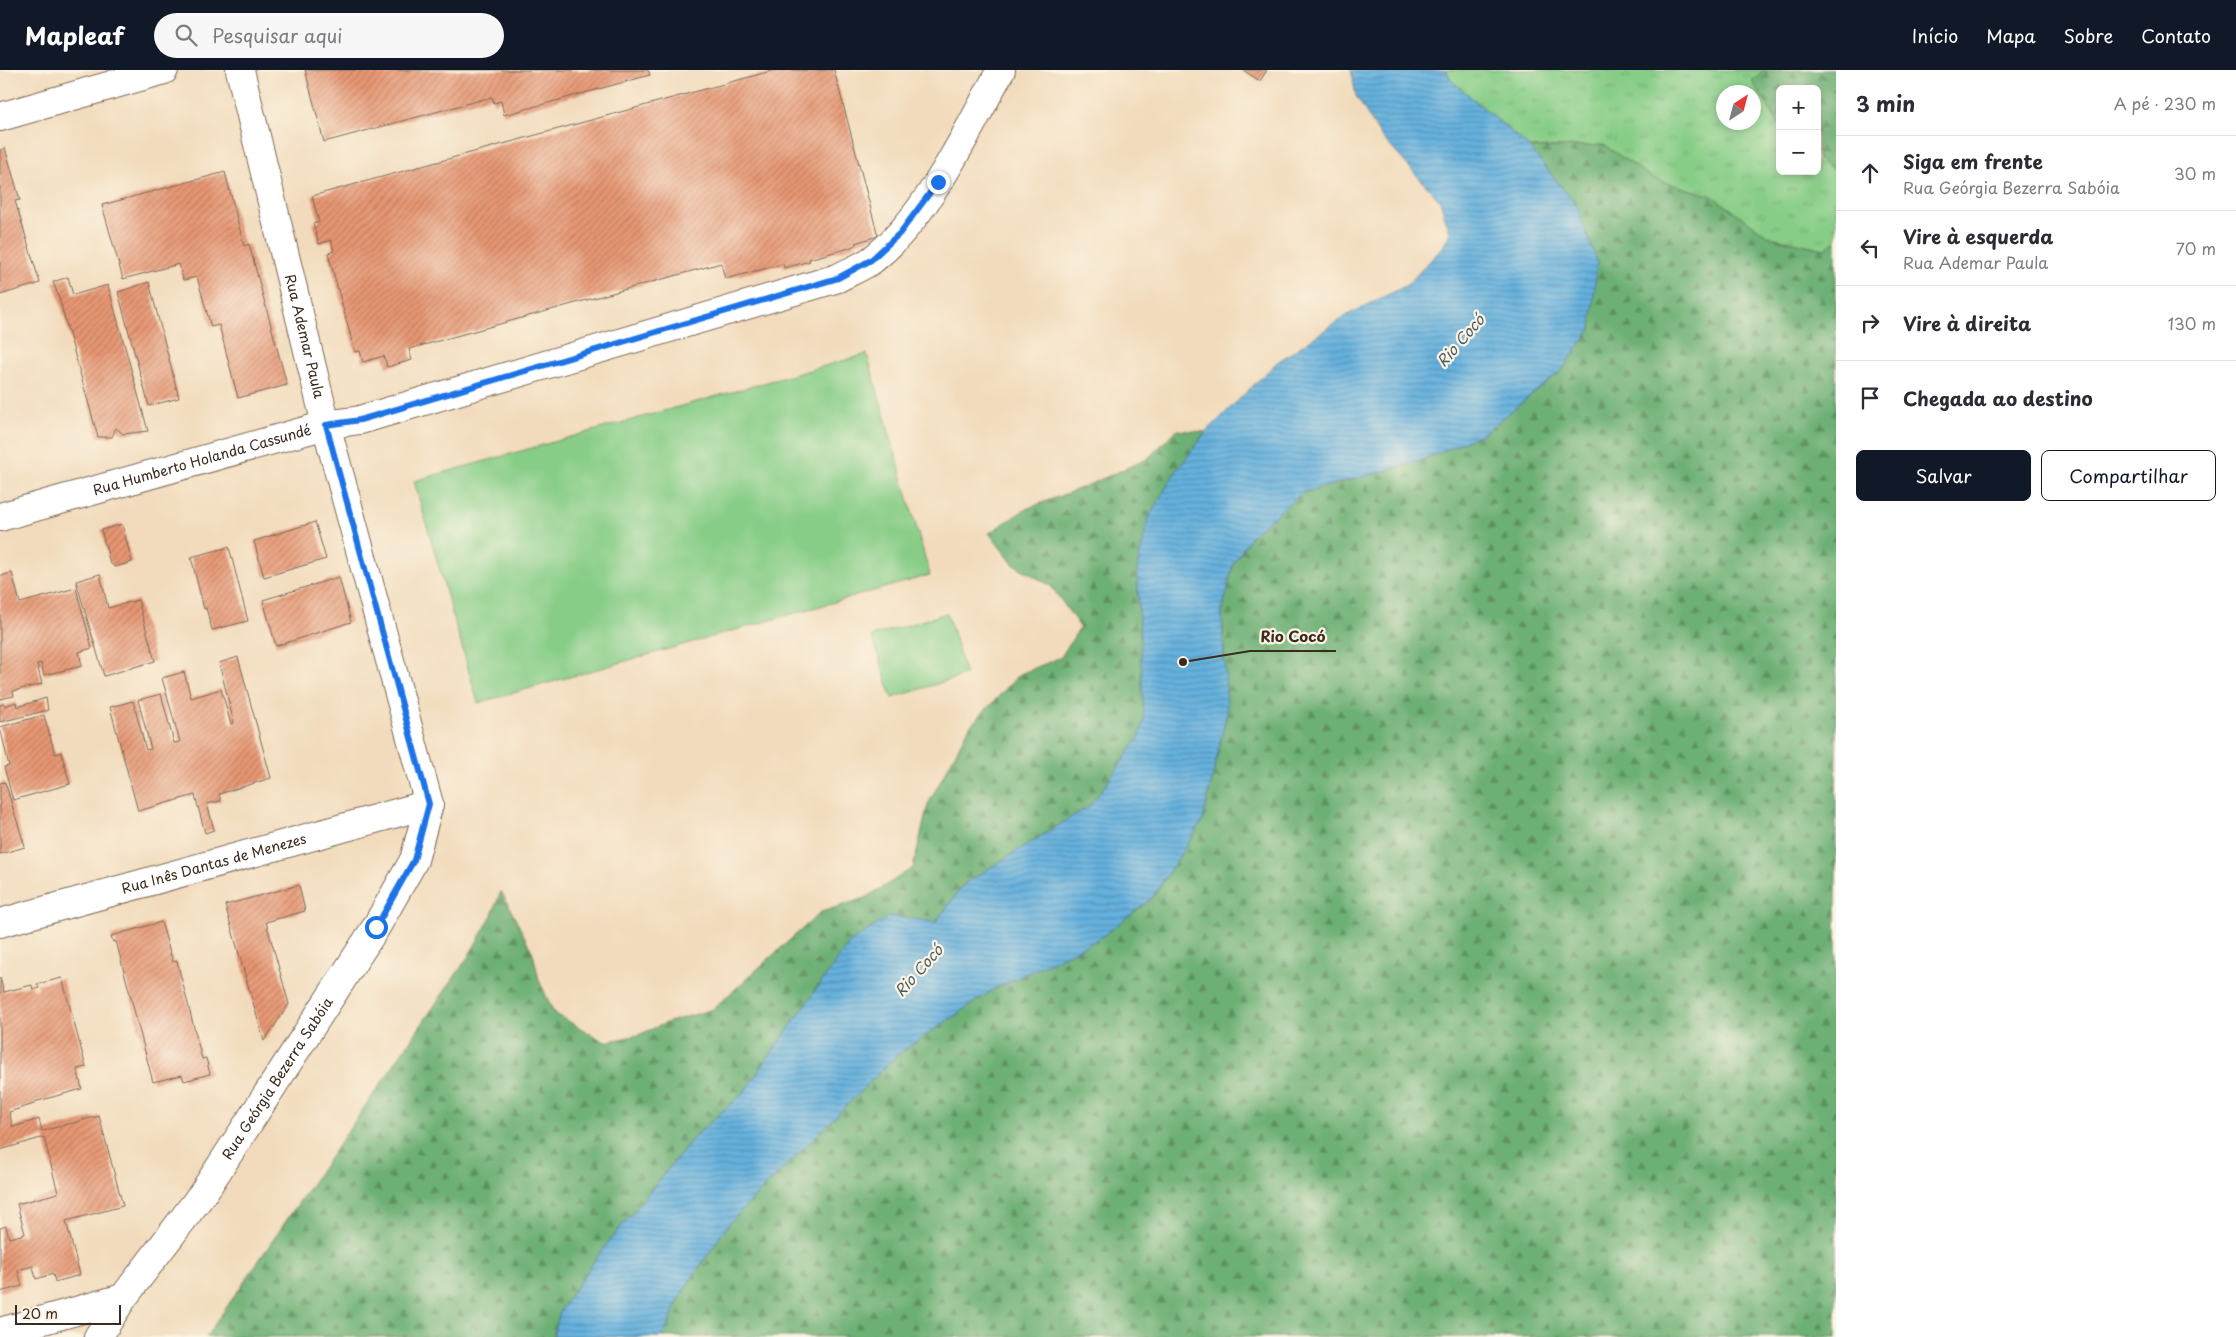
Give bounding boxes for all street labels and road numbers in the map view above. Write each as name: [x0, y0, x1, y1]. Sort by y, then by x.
street label: Rua Ademar Paula: [280, 272, 330, 401]
street label: Rua Humberto Holanda Cassundé: [90, 419, 314, 500]
street label: Rua Inês Dantas de Menezes: [119, 828, 308, 899]
street label: Rua Geórgia Bezerra Sabóia: [217, 992, 338, 1163]

